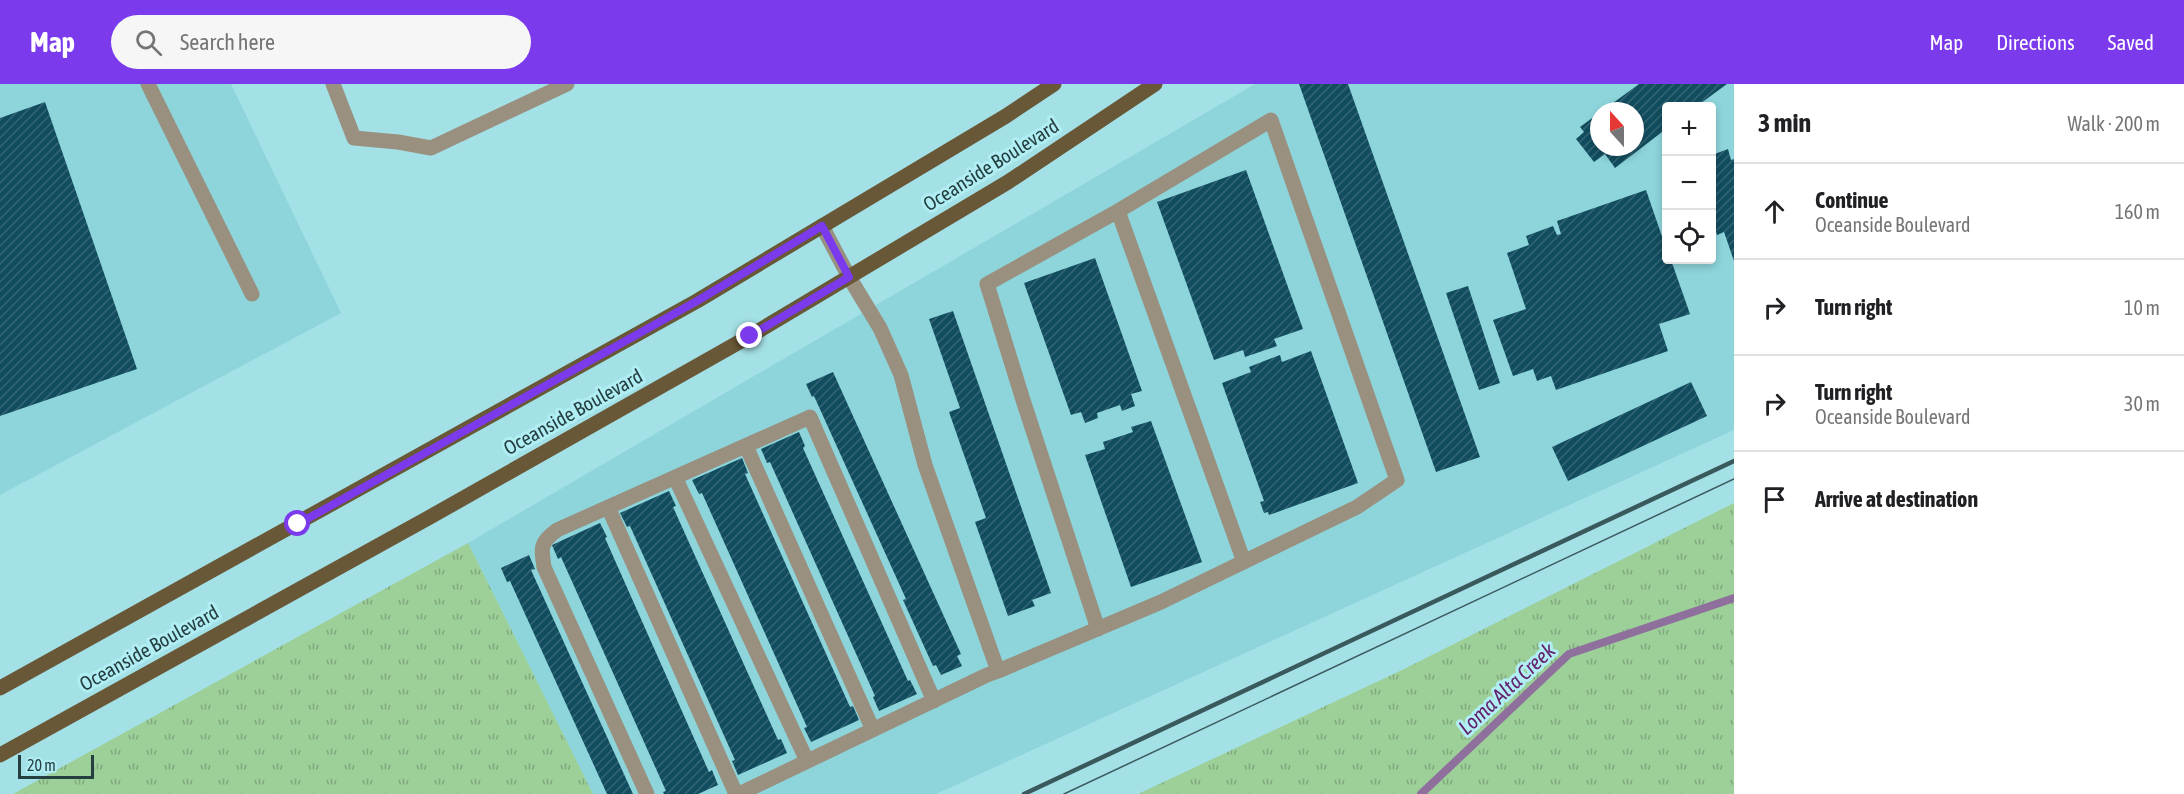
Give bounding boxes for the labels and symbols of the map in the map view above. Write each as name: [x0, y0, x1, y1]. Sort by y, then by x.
north arrow: [1590, 102, 1644, 156]
street label: Oceanside Boulevard: [919, 114, 1063, 215]
route end: [736, 322, 762, 348]
street label: Oceanside Boulevard: [499, 364, 646, 459]
route start: [284, 510, 310, 536]
street label: Oceanside Boulevard: [75, 600, 222, 695]
water label: Loma Alta Creek: [1453, 637, 1560, 739]
scale bar: [18, 752, 94, 780]

